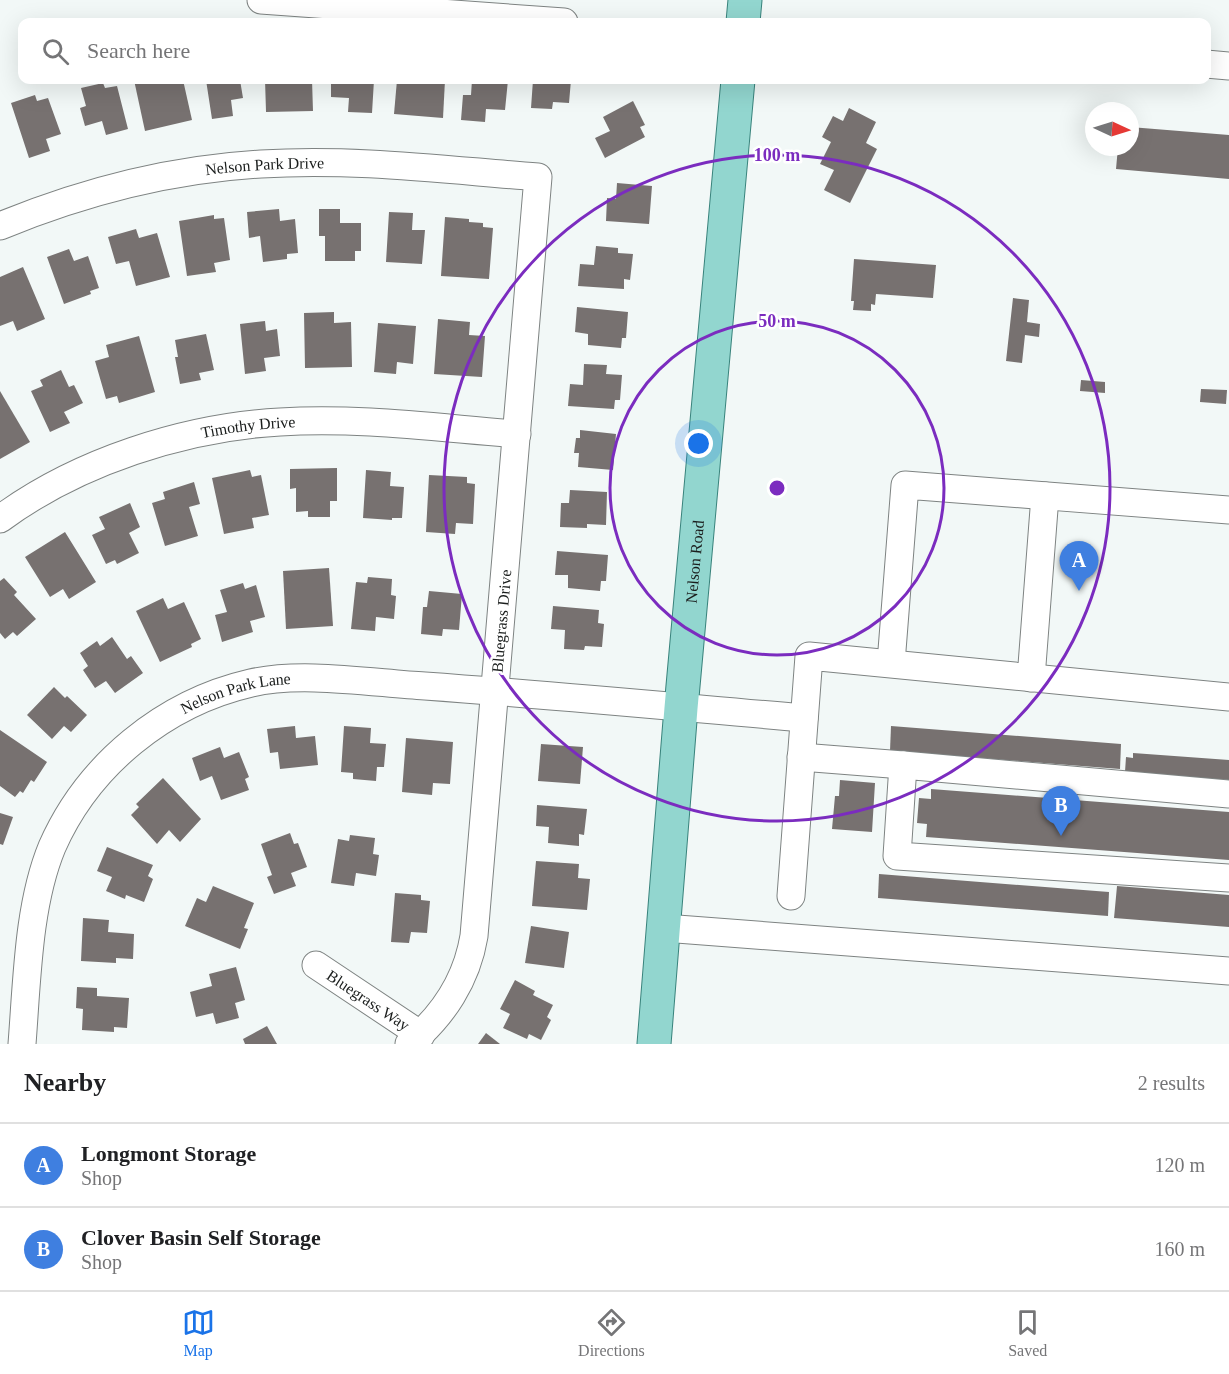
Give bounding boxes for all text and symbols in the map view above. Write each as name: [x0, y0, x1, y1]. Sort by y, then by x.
search box: [18, 18, 1211, 84]
icon: search: [39, 35, 72, 68]
text: Search here: [87, 38, 190, 63]
north arrow: [1085, 102, 1139, 156]
text: 100 m: [754, 145, 800, 165]
street label: Nelson Park Drive: [204, 154, 324, 178]
text: 50 m: [758, 311, 796, 331]
street label: Timothy Drive: [200, 413, 296, 441]
your location: [684, 429, 713, 458]
centre of rings: [767, 478, 787, 498]
street label: Nelson Road: [683, 520, 707, 604]
pin: A: [1060, 542, 1098, 591]
street label: Bluegrass Drive: [489, 569, 515, 673]
street label: Nelson Park Lane: [178, 670, 291, 717]
pin: B: [1042, 786, 1080, 836]
street label: Bluegrass Way: [324, 967, 413, 1035]
text: Nearby: [24, 1068, 106, 1097]
text: 2 results: [1138, 1072, 1205, 1094]
text: Longmont Storage: [81, 1141, 256, 1166]
text: A: [36, 1154, 51, 1176]
text: 120 m: [1154, 1154, 1205, 1176]
text: Shop: [81, 1167, 122, 1189]
text: Clover Basin Self Storage: [81, 1225, 321, 1250]
text: B: [37, 1238, 50, 1260]
text: 160 m: [1154, 1238, 1205, 1260]
text: Shop: [81, 1251, 122, 1273]
tab: Map: [182, 1306, 215, 1360]
tab: Directions: [578, 1306, 645, 1360]
tab: Saved: [1008, 1306, 1047, 1360]

